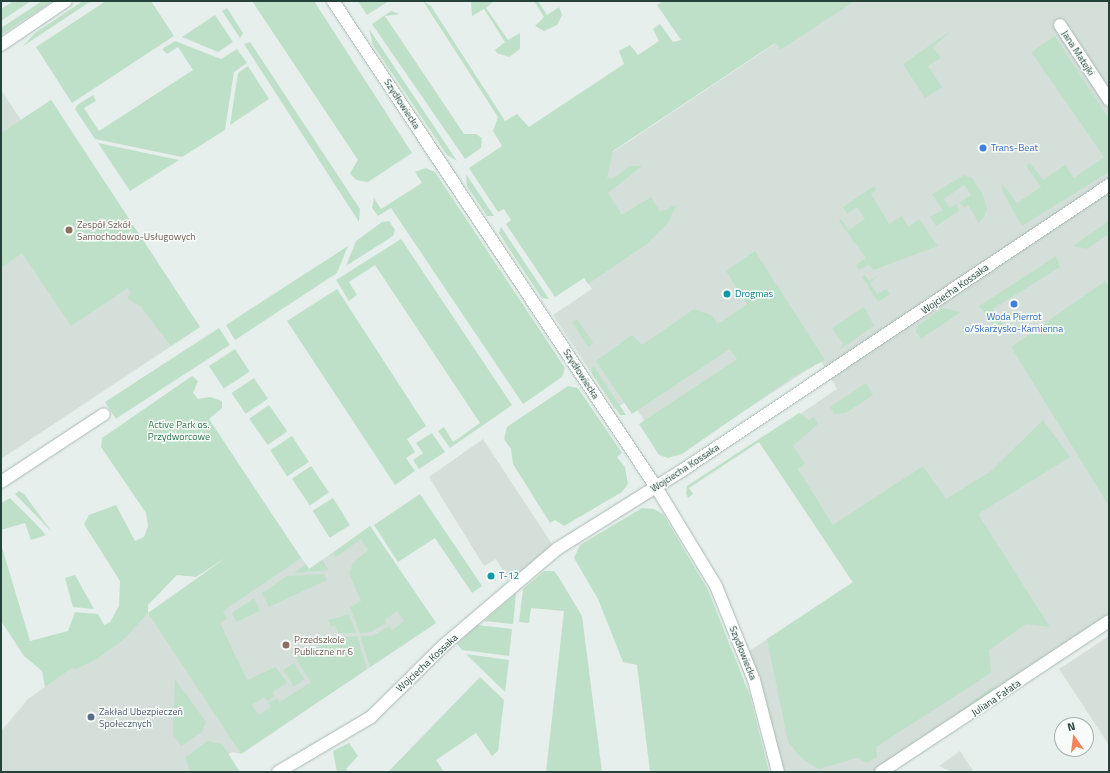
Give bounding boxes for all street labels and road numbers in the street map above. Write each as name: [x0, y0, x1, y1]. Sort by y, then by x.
street label: Jana Matejki: [1059, 28, 1097, 78]
street label: Szydłowiecka: [381, 77, 423, 131]
street label: Wojciecha Kossaka: [919, 261, 991, 317]
street label: Szydłowiecka: [560, 347, 602, 401]
street label: Wojciecha Kossaka: [648, 441, 722, 495]
street label: Szydłowiecka: [727, 624, 759, 682]
street label: Wojciecha Kossaka: [394, 631, 460, 695]
street label: Juliana Fałata: [969, 677, 1023, 719]

